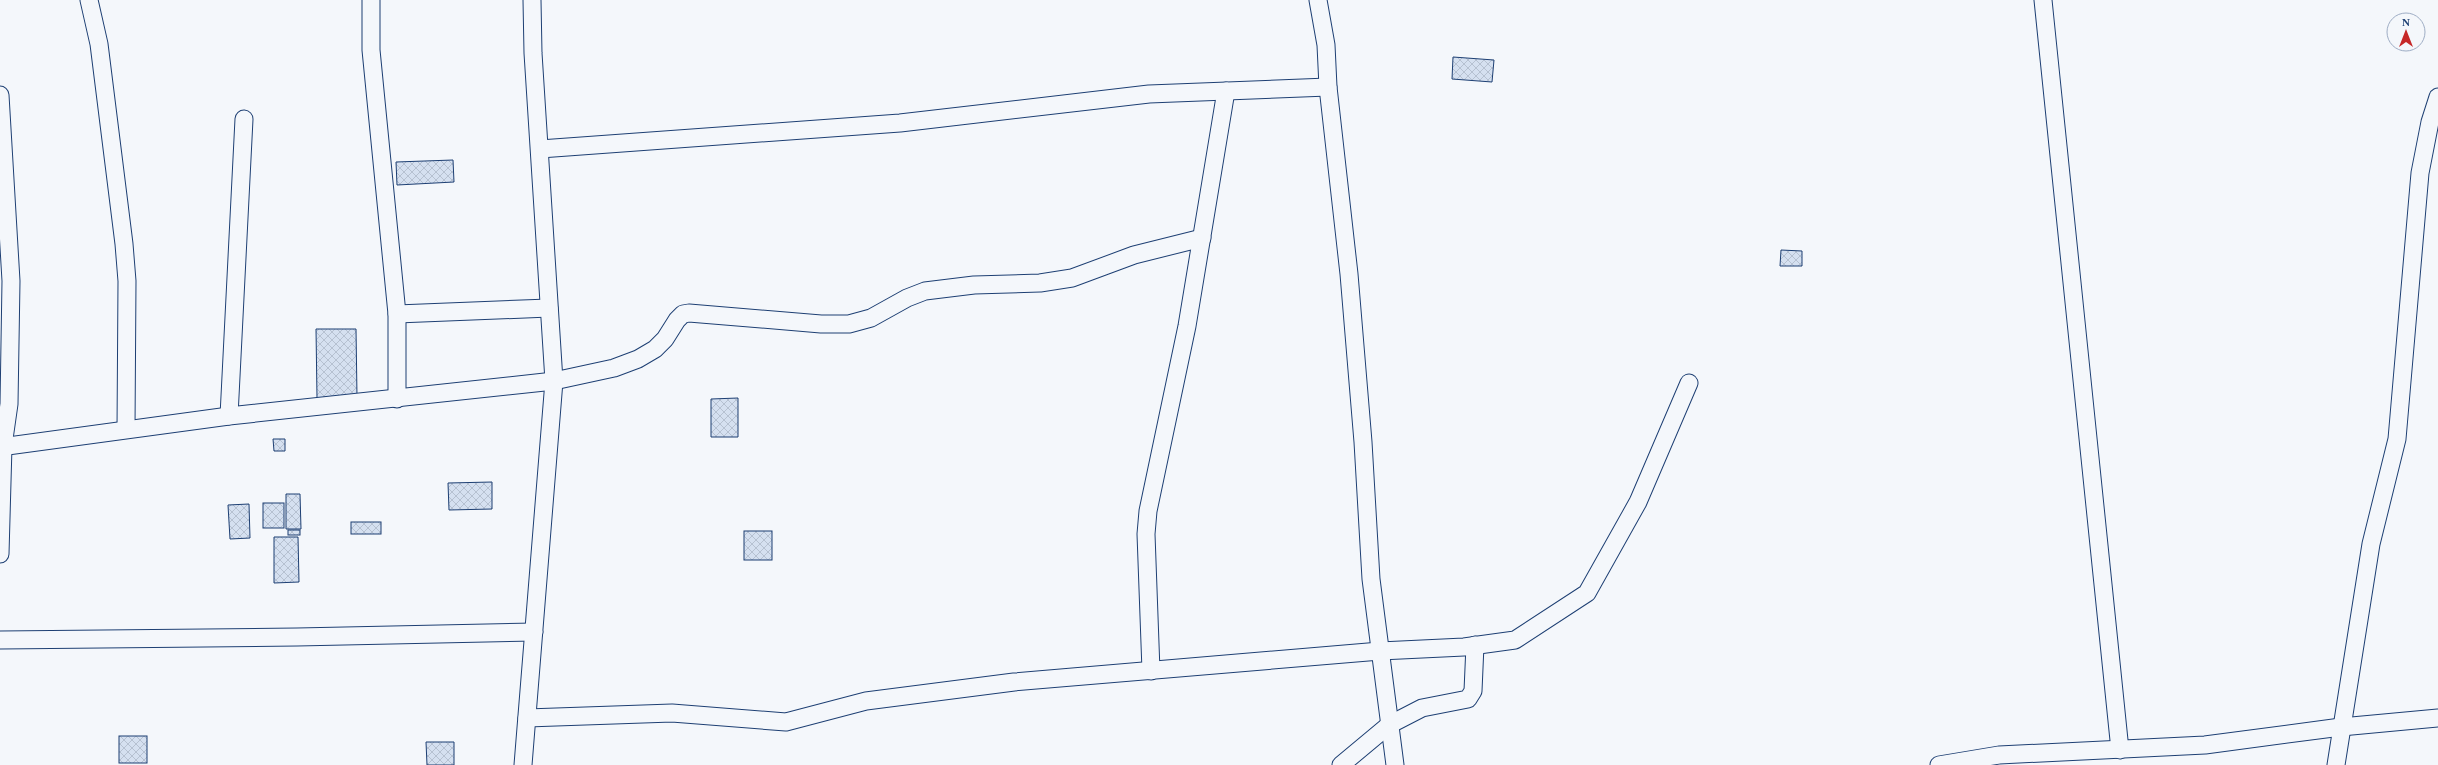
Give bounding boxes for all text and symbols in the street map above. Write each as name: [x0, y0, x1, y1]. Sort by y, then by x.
north arrow: [2386, 12, 2426, 52]
text: N: [2402, 16, 2410, 28]

